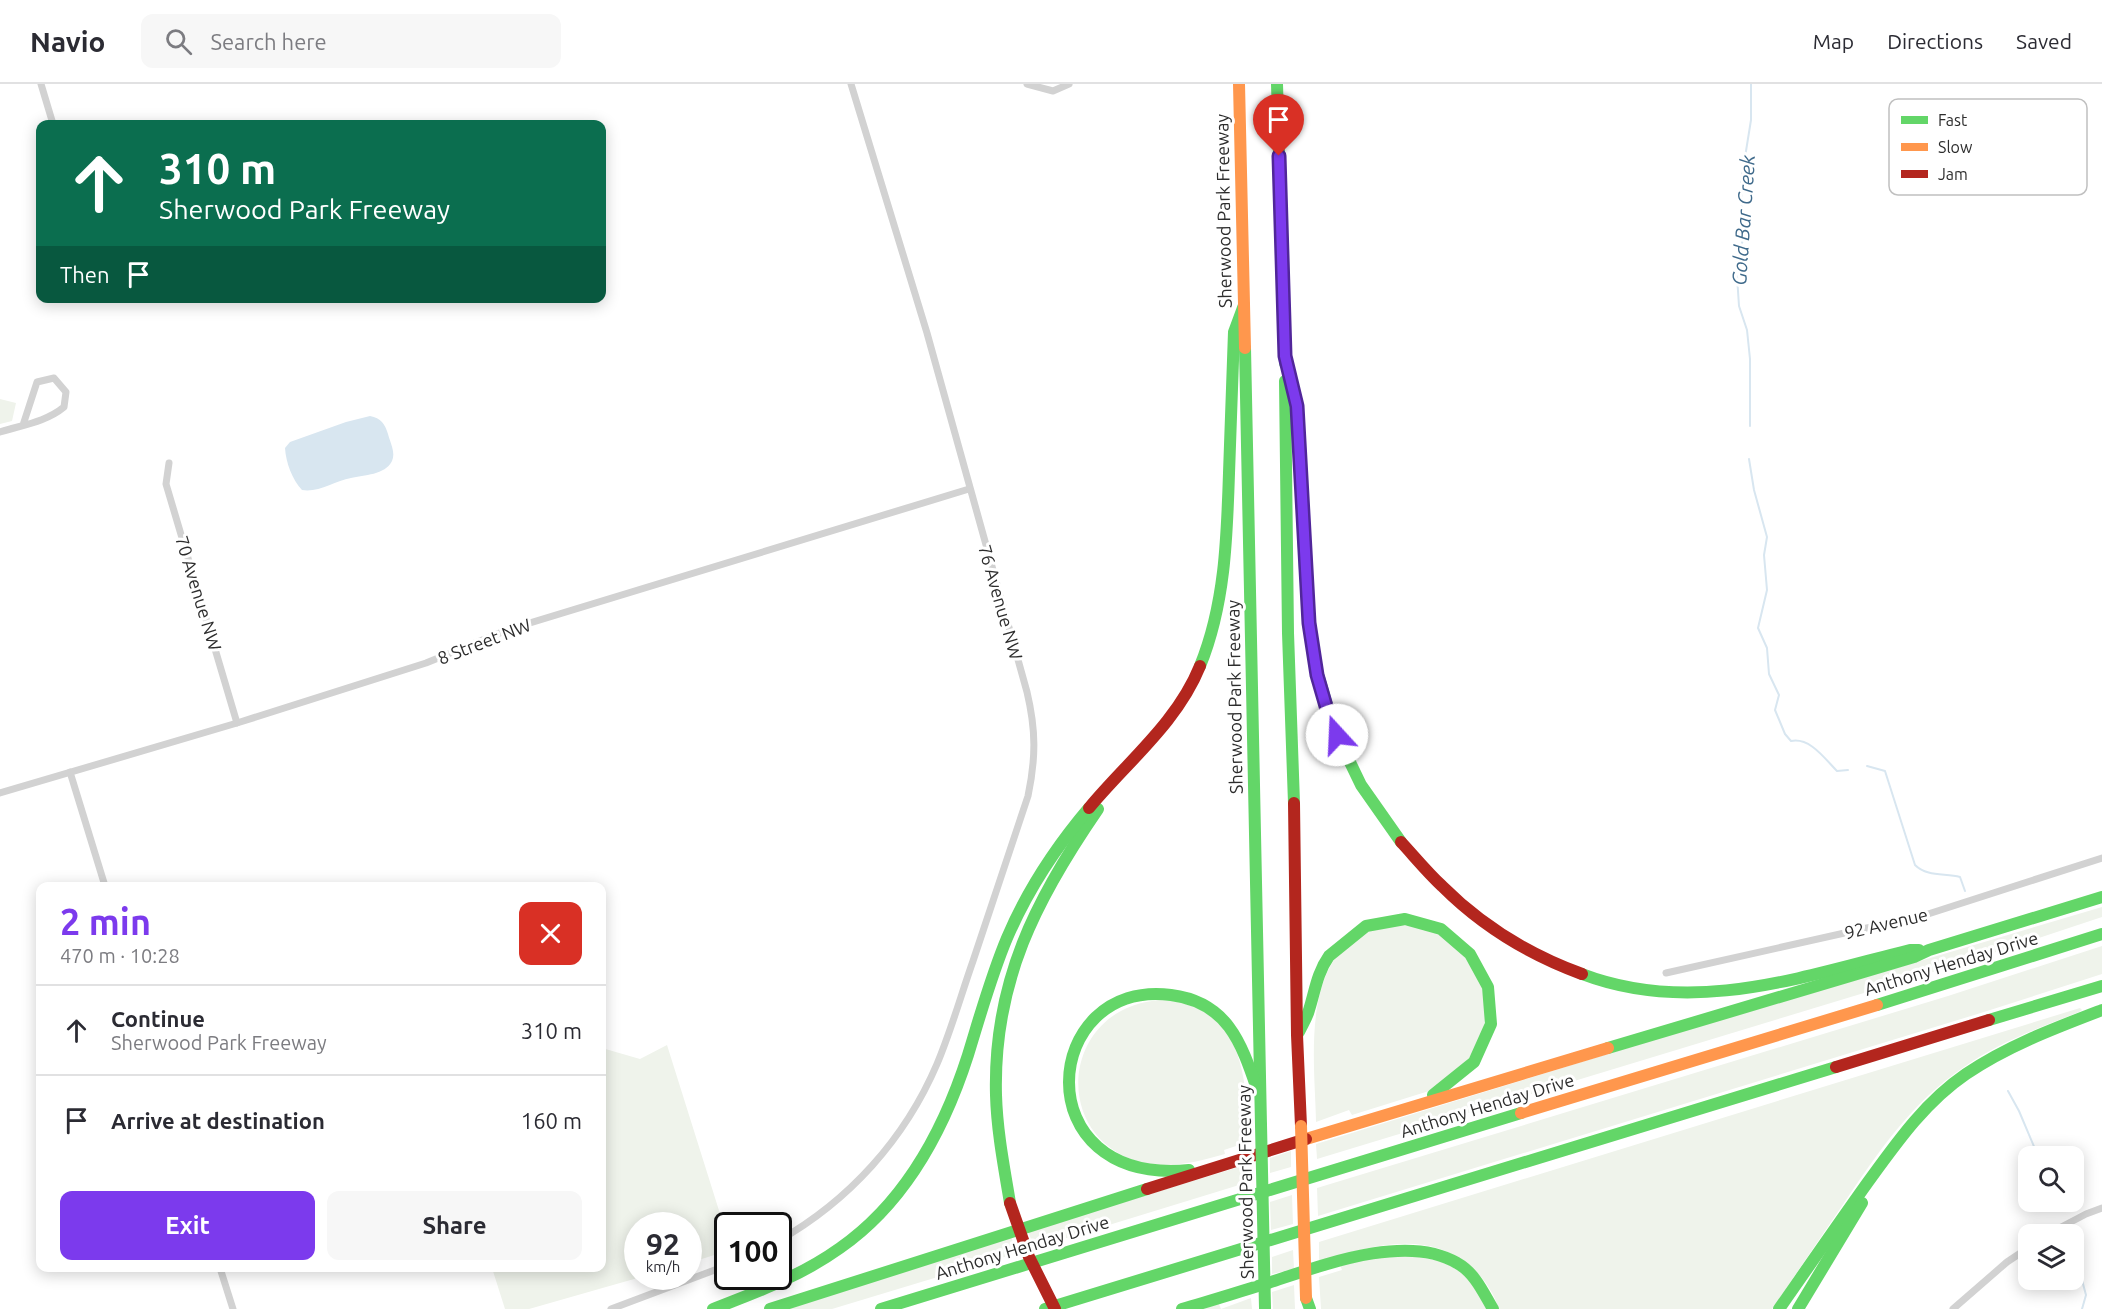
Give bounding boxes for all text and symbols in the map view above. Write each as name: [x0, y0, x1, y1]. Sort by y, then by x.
search box: [141, 14, 561, 68]
icon: search: [162, 25, 195, 58]
text: Navio: [30, 26, 105, 57]
text: Search here: [210, 29, 327, 54]
text: Map: [1813, 29, 1854, 53]
text: Directions: [1887, 29, 1983, 53]
text: Saved: [2016, 29, 2072, 53]
pin: [1253, 94, 1304, 156]
legend: [1889, 99, 2087, 195]
icon: arrive: [1262, 103, 1295, 136]
text: Fast: [1938, 111, 1968, 129]
street label: Sherwood Park Freeway: [1211, 113, 1235, 308]
text: Slow: [1938, 138, 1973, 156]
icon: ahead: [60, 144, 138, 222]
text: 310 m: [159, 145, 276, 192]
water label: Gold Bar Creek: [1727, 153, 1759, 286]
text: Jam: [1938, 165, 1968, 183]
text: Sherwood Park Freeway: [159, 194, 450, 224]
icon: arrive: [122, 258, 155, 291]
text: Then: [60, 262, 110, 287]
street label: 70 Avenue NW: [172, 533, 226, 653]
street label: 76 Avenue NW: [975, 542, 1027, 662]
street label: Sherwood Park Freeway: [1222, 599, 1246, 794]
street label: 8 Street NW: [435, 614, 534, 668]
position arrow: [1305, 703, 1369, 767]
text: 2 min: [60, 901, 151, 942]
button: close: [519, 902, 582, 965]
street label: 92 Avenue: [1842, 904, 1930, 942]
street label: Anthony Henday Drive: [1862, 927, 2040, 999]
text: 470 m · 10:28: [60, 944, 180, 967]
text: Continue: [111, 1006, 205, 1031]
icon: ahead: [60, 1014, 93, 1047]
text: 310 m: [521, 1018, 582, 1043]
text: Sherwood Park Freeway: [111, 1031, 327, 1054]
street label: Anthony Henday Drive: [1398, 1069, 1576, 1141]
street label: Sherwood Park Freeway: [1233, 1084, 1257, 1279]
icon: arrive: [60, 1104, 93, 1137]
text: Arrive at destination: [111, 1108, 325, 1133]
text: 160 m: [521, 1108, 582, 1133]
map controls: [2018, 1146, 2084, 1290]
button: search: [2018, 1146, 2084, 1212]
button: Exit: [60, 1191, 315, 1260]
button: Share: [327, 1191, 582, 1260]
street label: Anthony Henday Drive: [933, 1211, 1111, 1283]
speed limit sign: 100: [714, 1212, 792, 1290]
button: layers: [2018, 1224, 2084, 1290]
text: 92: [646, 1227, 680, 1261]
text: km/h: [646, 1258, 680, 1275]

